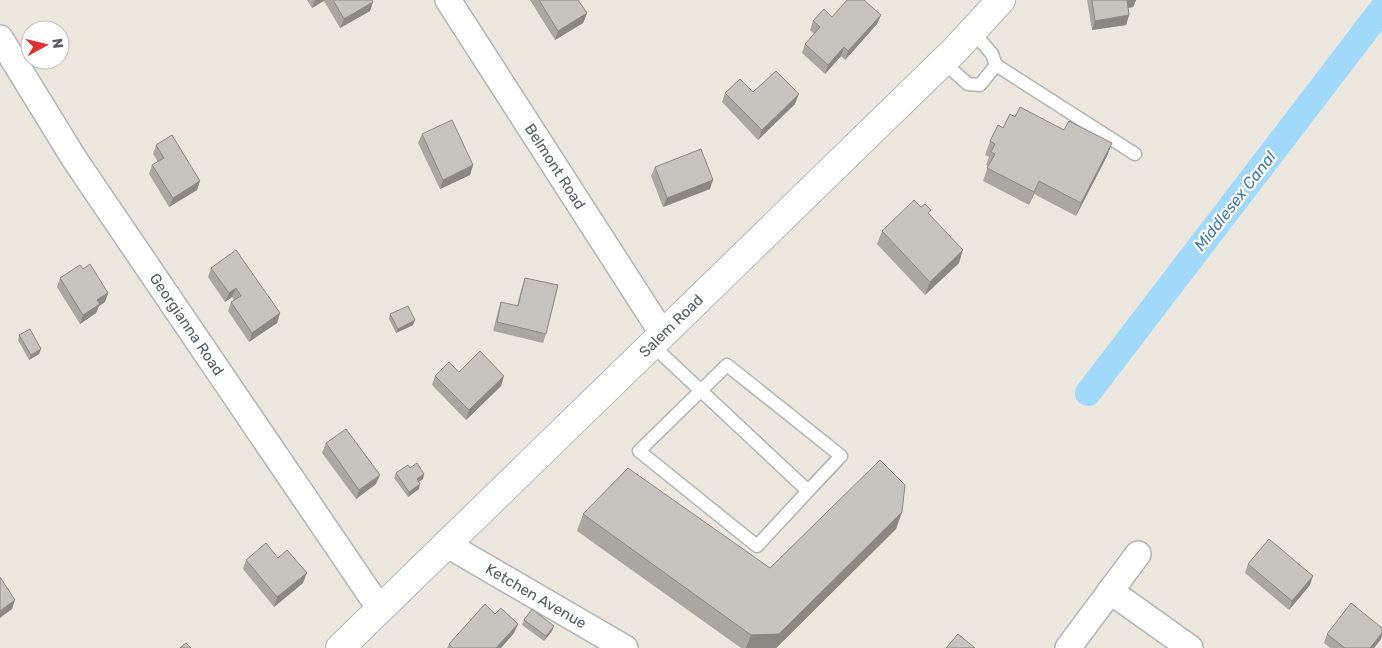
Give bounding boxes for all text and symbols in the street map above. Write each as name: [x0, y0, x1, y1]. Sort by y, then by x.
north arrow: [20, 20, 70, 70]
text: N: [48, 37, 66, 49]
street label: Belmont Road: [521, 120, 589, 213]
water label: Middlesex Canal: [1190, 147, 1280, 255]
street label: Georgianna Road: [146, 270, 228, 379]
street label: Salem Road: [635, 291, 707, 361]
street label: Ketchen Avenue: [482, 560, 590, 633]

